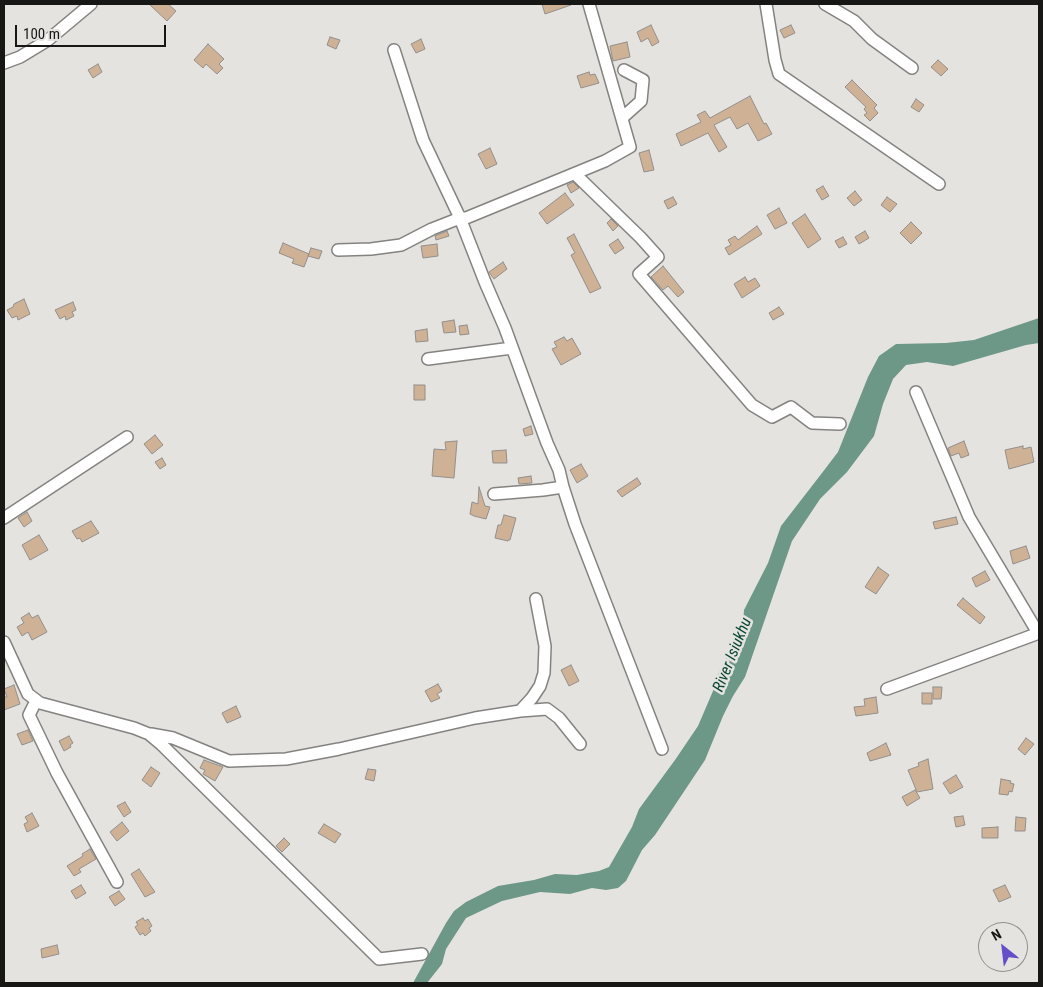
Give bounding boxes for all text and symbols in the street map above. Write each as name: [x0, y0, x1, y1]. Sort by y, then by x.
scale bar: [18, 15, 169, 47]
text: 100 m: [23, 25, 60, 43]
water label: River Isiukhu: [709, 615, 757, 695]
north arrow: [978, 922, 1028, 972]
text: N: [989, 926, 1004, 944]

